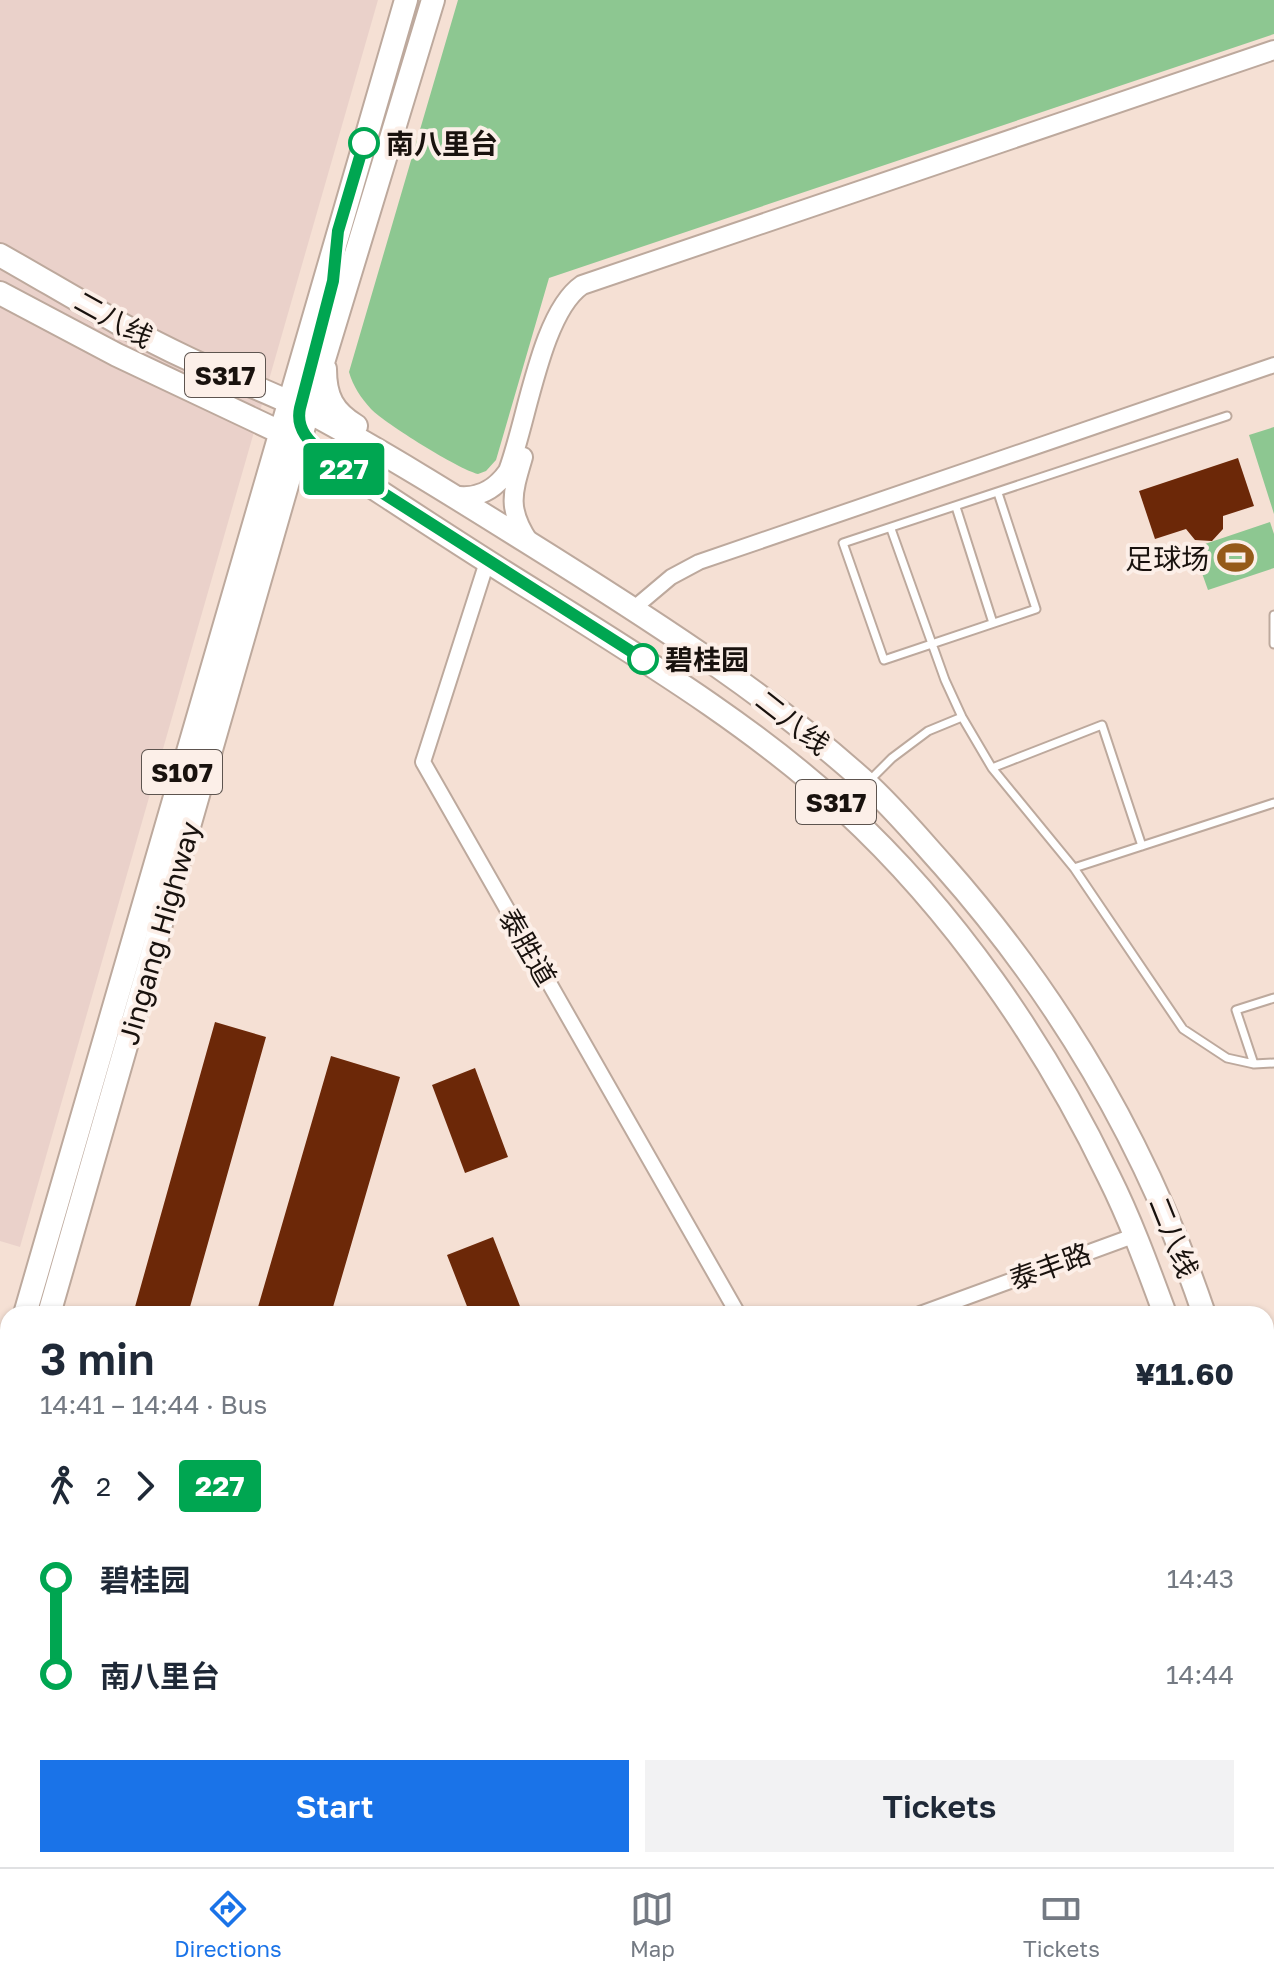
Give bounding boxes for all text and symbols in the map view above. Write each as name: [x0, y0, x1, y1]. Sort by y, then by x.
place label: 南八里台: [386, 127, 498, 160]
marker: 南八里台: [349, 128, 379, 158]
street label: 二八线: [69, 284, 159, 354]
road number: S317: [185, 353, 265, 397]
line badge: 227: [298, 443, 390, 495]
text: 227: [319, 452, 369, 485]
sports icon: 足球场: [1216, 539, 1254, 577]
place label: 足球场: [1125, 542, 1209, 575]
place label: 碧桂园: [665, 643, 749, 676]
marker: 碧桂园: [628, 644, 658, 674]
street label: 二八线: [750, 683, 836, 761]
road number: S107: [142, 750, 222, 794]
road number: S317: [796, 780, 876, 824]
street label: Jingang Highway: [111, 817, 207, 1048]
street label: 泰胜道: [493, 902, 563, 992]
street label: 二八线: [1143, 1192, 1205, 1282]
street label: 泰丰路: [1005, 1236, 1095, 1296]
text: 3 min: [40, 1332, 155, 1385]
text: ¥11.60: [1135, 1356, 1234, 1392]
text: 14:41 – 14:44 · Bus: [40, 1389, 267, 1420]
icon: walk: [40, 1464, 84, 1508]
icon: forward: [123, 1464, 167, 1508]
text: 227: [195, 1469, 245, 1502]
text: 2: [96, 1471, 111, 1502]
text: 碧桂园: [100, 1562, 190, 1598]
text: 14:43: [1167, 1563, 1234, 1594]
text: 南八里台: [100, 1658, 220, 1694]
text: 14:44: [1166, 1659, 1234, 1690]
button: Start: [40, 1760, 629, 1852]
button: Tickets: [645, 1760, 1234, 1852]
tab: Directions: [174, 1887, 282, 1962]
tab: Map: [630, 1887, 675, 1962]
tab: Tickets: [1023, 1887, 1100, 1962]

